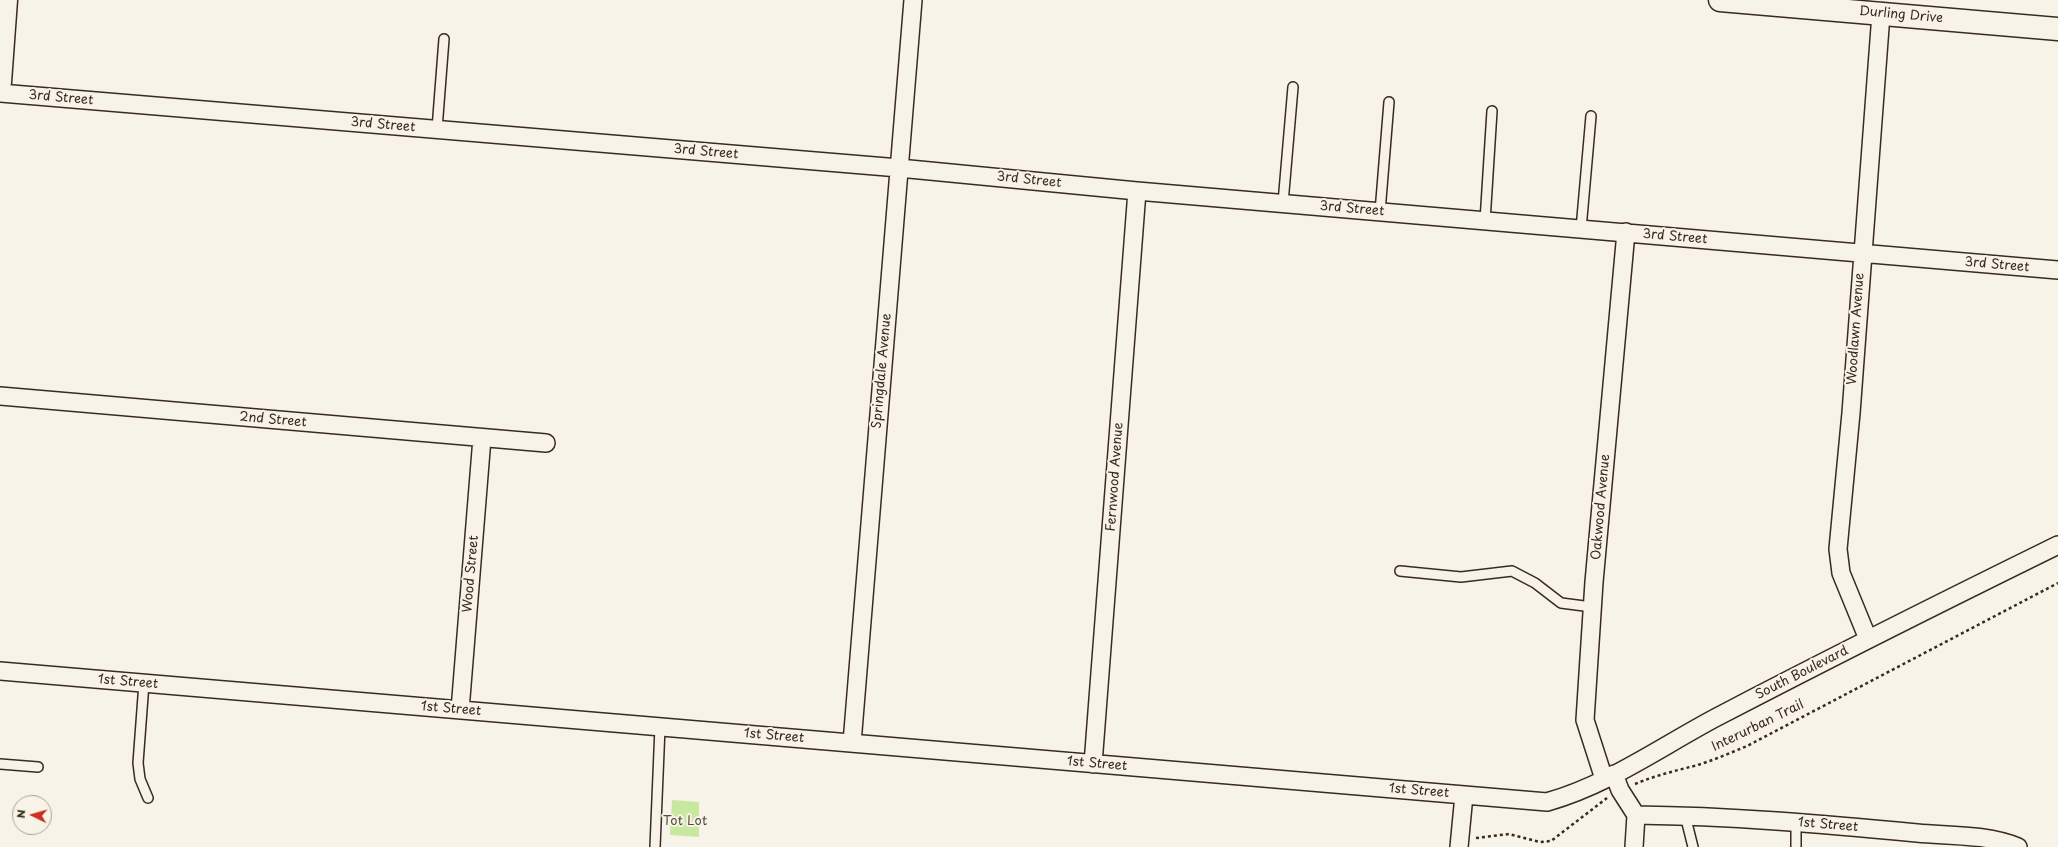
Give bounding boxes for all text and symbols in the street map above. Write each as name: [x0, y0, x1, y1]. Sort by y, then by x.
street label: Durling Drive: [1858, 4, 1944, 26]
street label: 3rd Street: [28, 87, 94, 109]
street label: 3rd Street: [350, 114, 416, 136]
street label: 3rd Street: [673, 141, 739, 163]
street label: 3rd Street: [996, 169, 1062, 191]
street label: 3rd Street: [1319, 198, 1385, 220]
street label: 3rd Street: [1642, 226, 1708, 248]
street label: 3rd Street: [1964, 254, 2030, 276]
street label: Woodlawn Avenue: [1844, 272, 1868, 386]
street label: Springdale Avenue: [869, 313, 895, 429]
street label: 2nd Street: [239, 409, 307, 431]
street label: Fernwood Avenue: [1103, 422, 1127, 532]
street label: Oakwood Avenue: [1589, 453, 1613, 561]
street label: Wood Street: [460, 535, 482, 613]
street label: South Boulevard: [1753, 643, 1851, 703]
street label: 1st Street: [97, 672, 159, 692]
street label: Interurban Trail: [1709, 697, 1807, 755]
street label: 1st Street: [420, 699, 482, 719]
street label: 1st Street: [743, 726, 805, 746]
street label: 1st Street: [1066, 754, 1128, 774]
street label: 1st Street: [1388, 781, 1450, 801]
north arrow: [12, 795, 52, 835]
text: N: [12, 809, 29, 819]
park label: Tot Lot: [663, 813, 707, 829]
street label: 1st Street: [1797, 815, 1859, 835]

